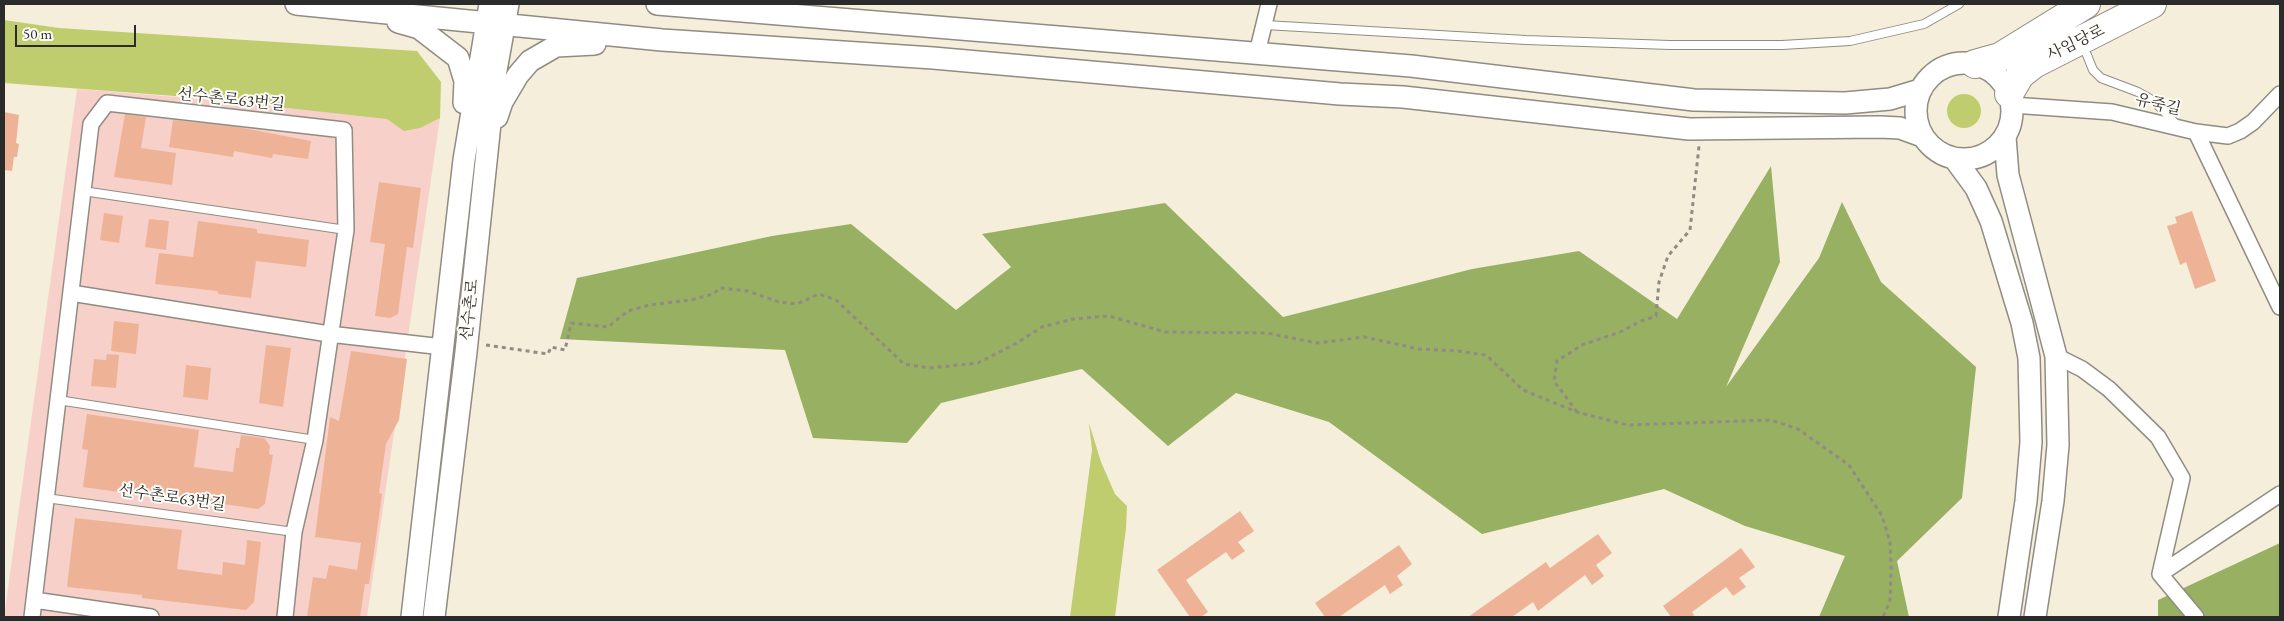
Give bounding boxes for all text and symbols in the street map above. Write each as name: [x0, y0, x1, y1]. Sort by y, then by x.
scale bar: [18, 15, 139, 47]
street label: 사임당로: [2044, 21, 2108, 65]
text: 50 m: [23, 24, 52, 43]
street label: 선수촌로63번길: [176, 85, 286, 115]
street label: 유죽길: [2133, 90, 2183, 120]
street label: 선수촌로: [457, 278, 483, 342]
street label: 선수촌로63번길: [117, 481, 227, 515]

